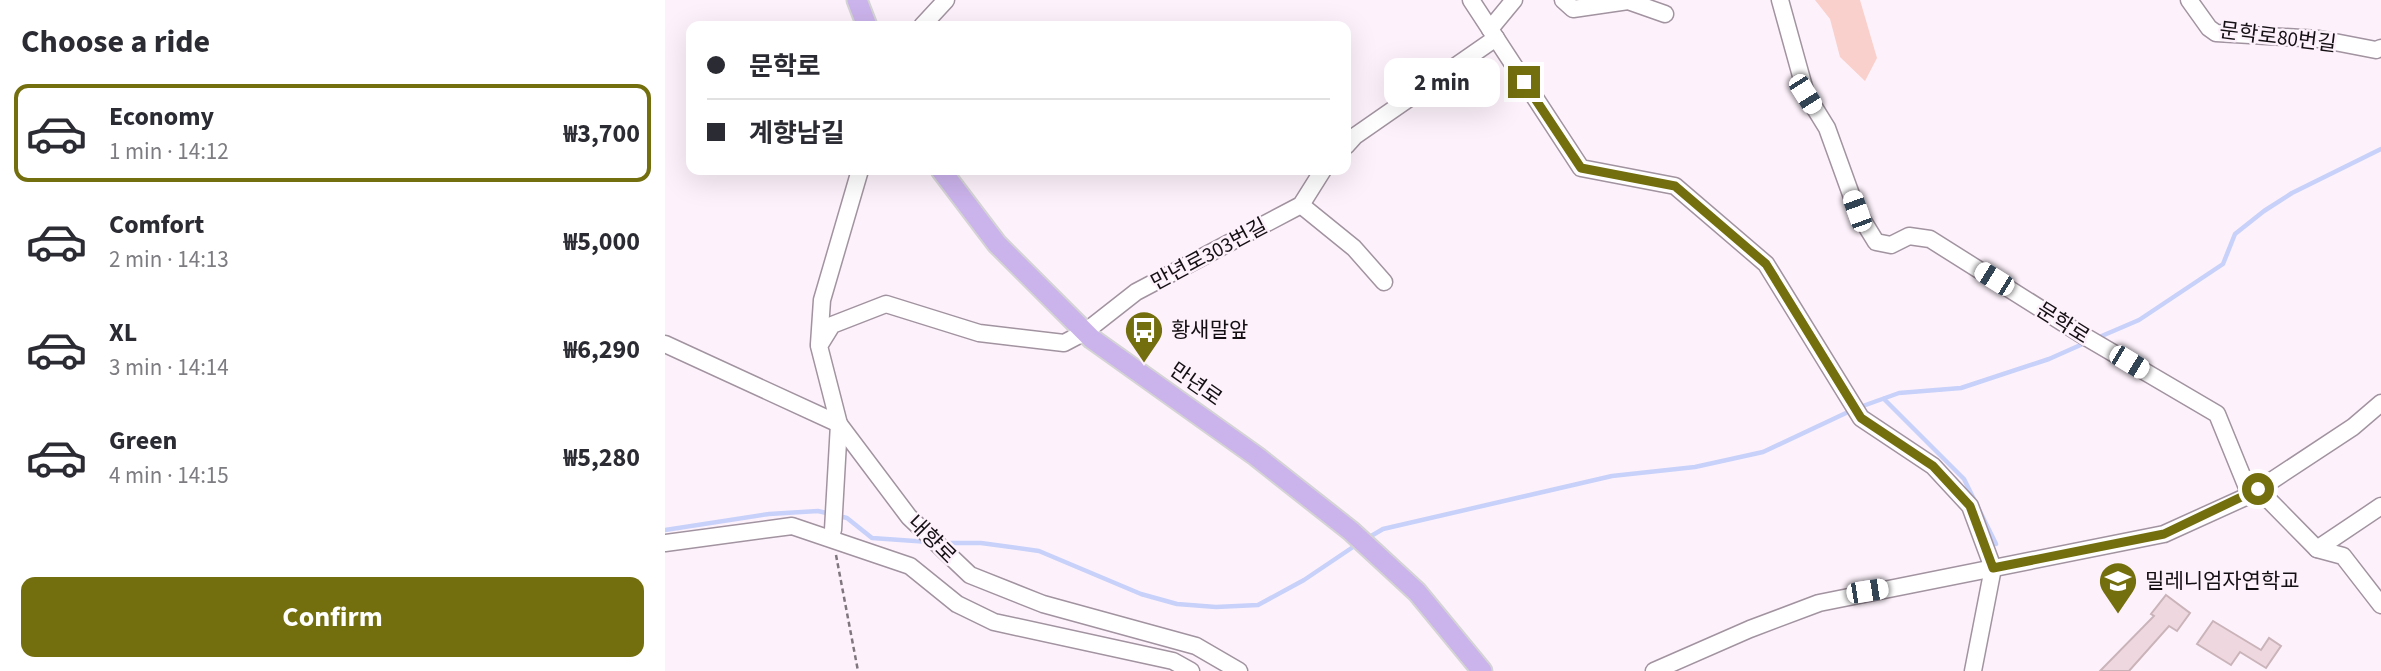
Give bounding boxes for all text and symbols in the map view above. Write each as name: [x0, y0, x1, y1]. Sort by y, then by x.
street label: 문학로80번길: [2218, 15, 2338, 59]
text: Choose a ride: [21, 19, 210, 65]
text: 문학로: [749, 48, 821, 85]
callout: 2 min: [1384, 57, 1499, 106]
text: 2 min: [1414, 66, 1470, 99]
route end: [1508, 66, 1540, 98]
car: [1785, 71, 1826, 117]
text: Economy: [109, 98, 214, 135]
icon: car: [25, 102, 88, 165]
text: ₩3,700: [564, 115, 640, 152]
text: 계향남길: [749, 115, 845, 152]
text: 1 min · 14:12: [109, 135, 229, 168]
car: [1840, 188, 1875, 234]
text: Comfort: [109, 206, 204, 243]
icon: car: [25, 210, 88, 273]
street label: 만년로303번길: [1145, 211, 1273, 297]
text: ₩5,000: [564, 223, 640, 260]
text: 2 min · 14:13: [109, 243, 229, 276]
car: [1971, 259, 2018, 299]
street label: 문학로: [2030, 295, 2096, 351]
bus stop icon: 황새말앞: [1123, 309, 1165, 364]
text: XL: [109, 314, 137, 351]
place label: 황새말앞: [1171, 315, 1248, 345]
icon: car: [25, 318, 88, 381]
text: ₩6,290: [564, 331, 640, 368]
car: [2106, 342, 2153, 382]
text: 3 min · 14:14: [109, 351, 229, 384]
street label: 만년로: [1164, 355, 1228, 413]
text: Green: [109, 422, 177, 459]
icon: car: [25, 426, 88, 489]
text: ₩5,280: [564, 439, 640, 476]
text: 4 min · 14:15: [109, 459, 229, 492]
route start: [2242, 473, 2274, 505]
street label: 내향로: [901, 508, 963, 570]
school or university icon: 밀레니엄자연학교: [2097, 560, 2139, 615]
place label: 밀레니엄자연학교: [2145, 566, 2300, 596]
button: Confirm: [21, 577, 644, 657]
car: [1845, 577, 1890, 605]

